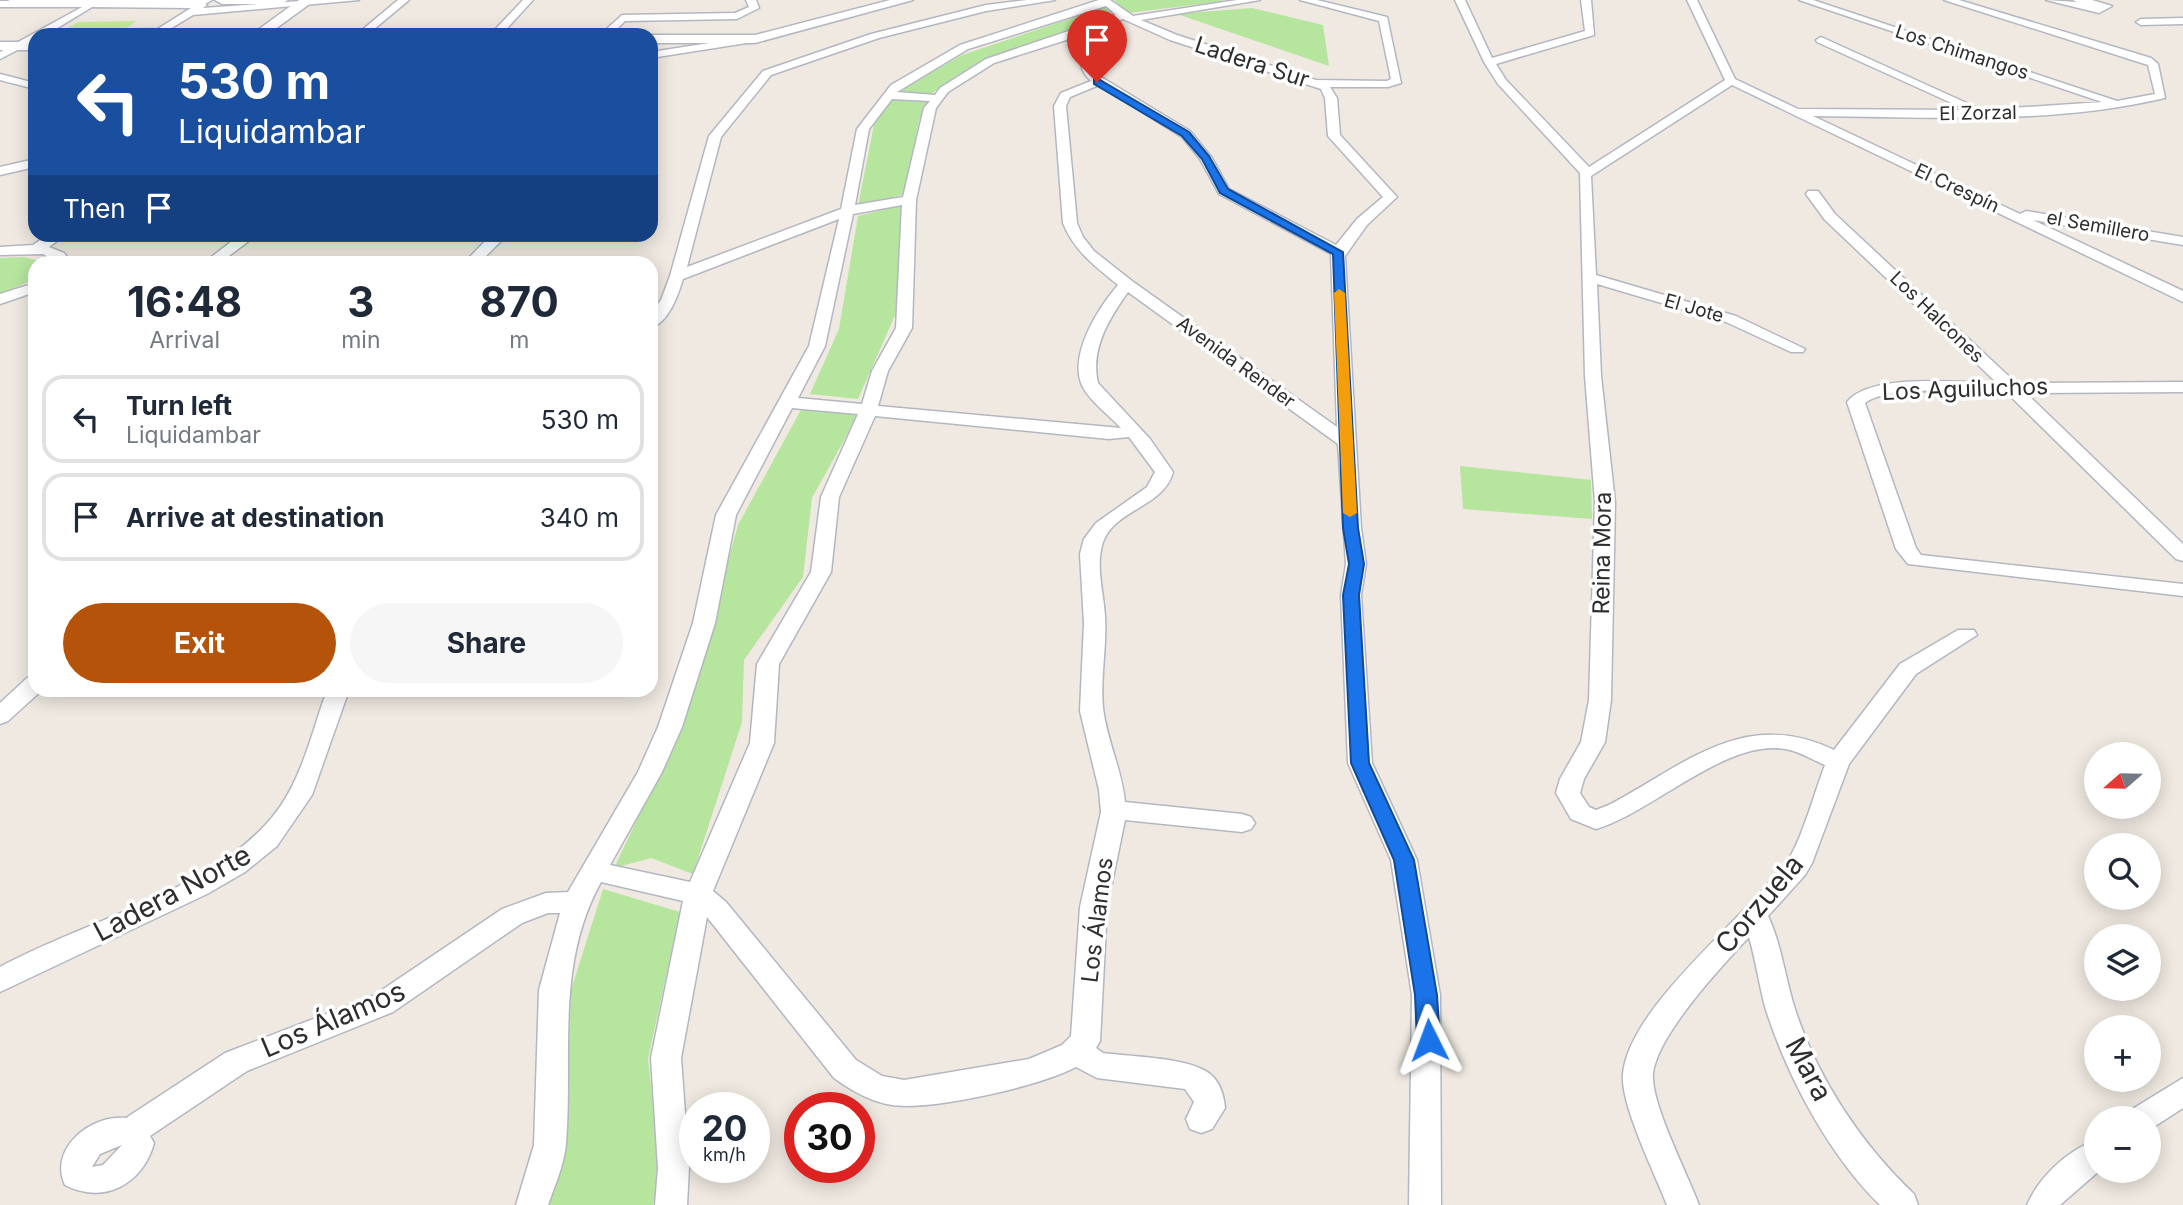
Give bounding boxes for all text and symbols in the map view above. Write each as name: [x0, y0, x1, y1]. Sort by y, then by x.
pin: [1067, 10, 1127, 82]
street label: Los Chimangos: [1892, 20, 2032, 84]
icon: arrive: [1078, 21, 1116, 59]
street label: Ladera Sur: [1191, 30, 1313, 94]
text: 530 m: [178, 52, 330, 111]
icon: left: [63, 56, 154, 147]
street label: El Zorzal: [1939, 101, 2017, 125]
text: Liquidambar: [178, 112, 366, 151]
street label: El Crespín: [1911, 158, 2003, 218]
icon: arrive: [140, 189, 178, 227]
text: Then: [63, 193, 126, 224]
street label: el Semillero: [2045, 206, 2151, 246]
street label: Los Halcones: [1885, 267, 1989, 367]
text: 16:48: [127, 276, 242, 327]
text: 3: [347, 276, 374, 327]
text: 870: [480, 276, 559, 327]
street label: El Jote: [1662, 289, 1726, 327]
street label: Avenida Render: [1172, 311, 1300, 413]
text: Arrival: [149, 326, 220, 354]
text: min: [341, 326, 381, 354]
text: m: [509, 326, 529, 354]
street label: Los Aguiluchos: [1881, 372, 2049, 406]
text: Turn left: [126, 390, 232, 421]
icon: left: [67, 400, 105, 438]
text: 530 m: [541, 404, 619, 435]
text: Liquidambar: [126, 421, 261, 449]
street label: Reina Mora: [1587, 491, 1617, 615]
icon: arrive: [67, 498, 105, 536]
text: Arrive at destination: [126, 502, 385, 533]
text: 340 m: [540, 502, 619, 533]
button: Exit: [63, 603, 336, 683]
button: Share: [350, 603, 623, 683]
north arrow: [2084, 742, 2161, 819]
map controls: [2084, 742, 2161, 1183]
button: search: [2084, 833, 2161, 910]
street label: Ladera Norte: [88, 837, 256, 949]
street label: Corzuela: [1708, 848, 1810, 960]
street label: Los Álamos: [1075, 856, 1119, 984]
button: layers: [2084, 924, 2161, 1001]
street label: Los Álamos: [255, 973, 410, 1065]
position arrow: [1392, 1003, 1466, 1077]
button: +: [2084, 1015, 2161, 1092]
street label: Mara: [1778, 1031, 1840, 1107]
speed limit sign: 30: [784, 1092, 875, 1183]
button: −: [2084, 1106, 2161, 1183]
text: 20: [702, 1107, 747, 1149]
text: km/h: [703, 1144, 746, 1165]

